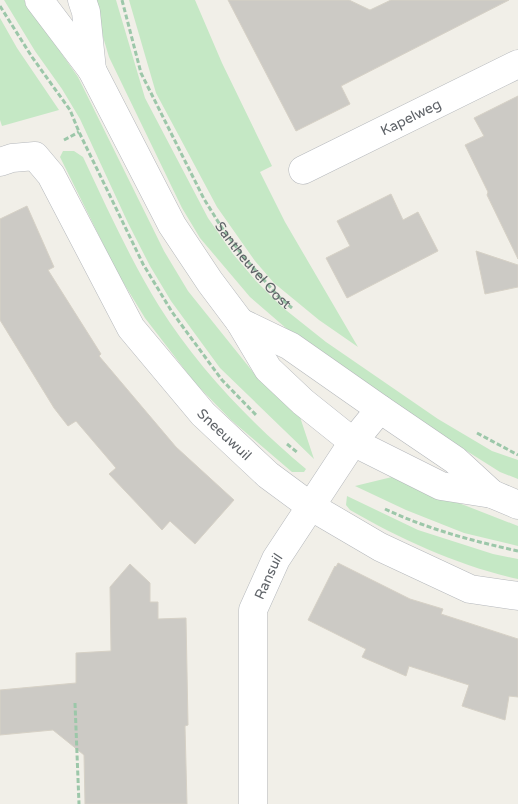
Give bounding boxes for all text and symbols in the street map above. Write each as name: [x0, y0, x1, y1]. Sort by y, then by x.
street label: Kapelweg: [378, 95, 444, 139]
street label: Santheuvel Oost: [211, 219, 295, 313]
street label: Sneeuwuil: [193, 405, 255, 464]
street label: Ransuil: [251, 550, 286, 602]

